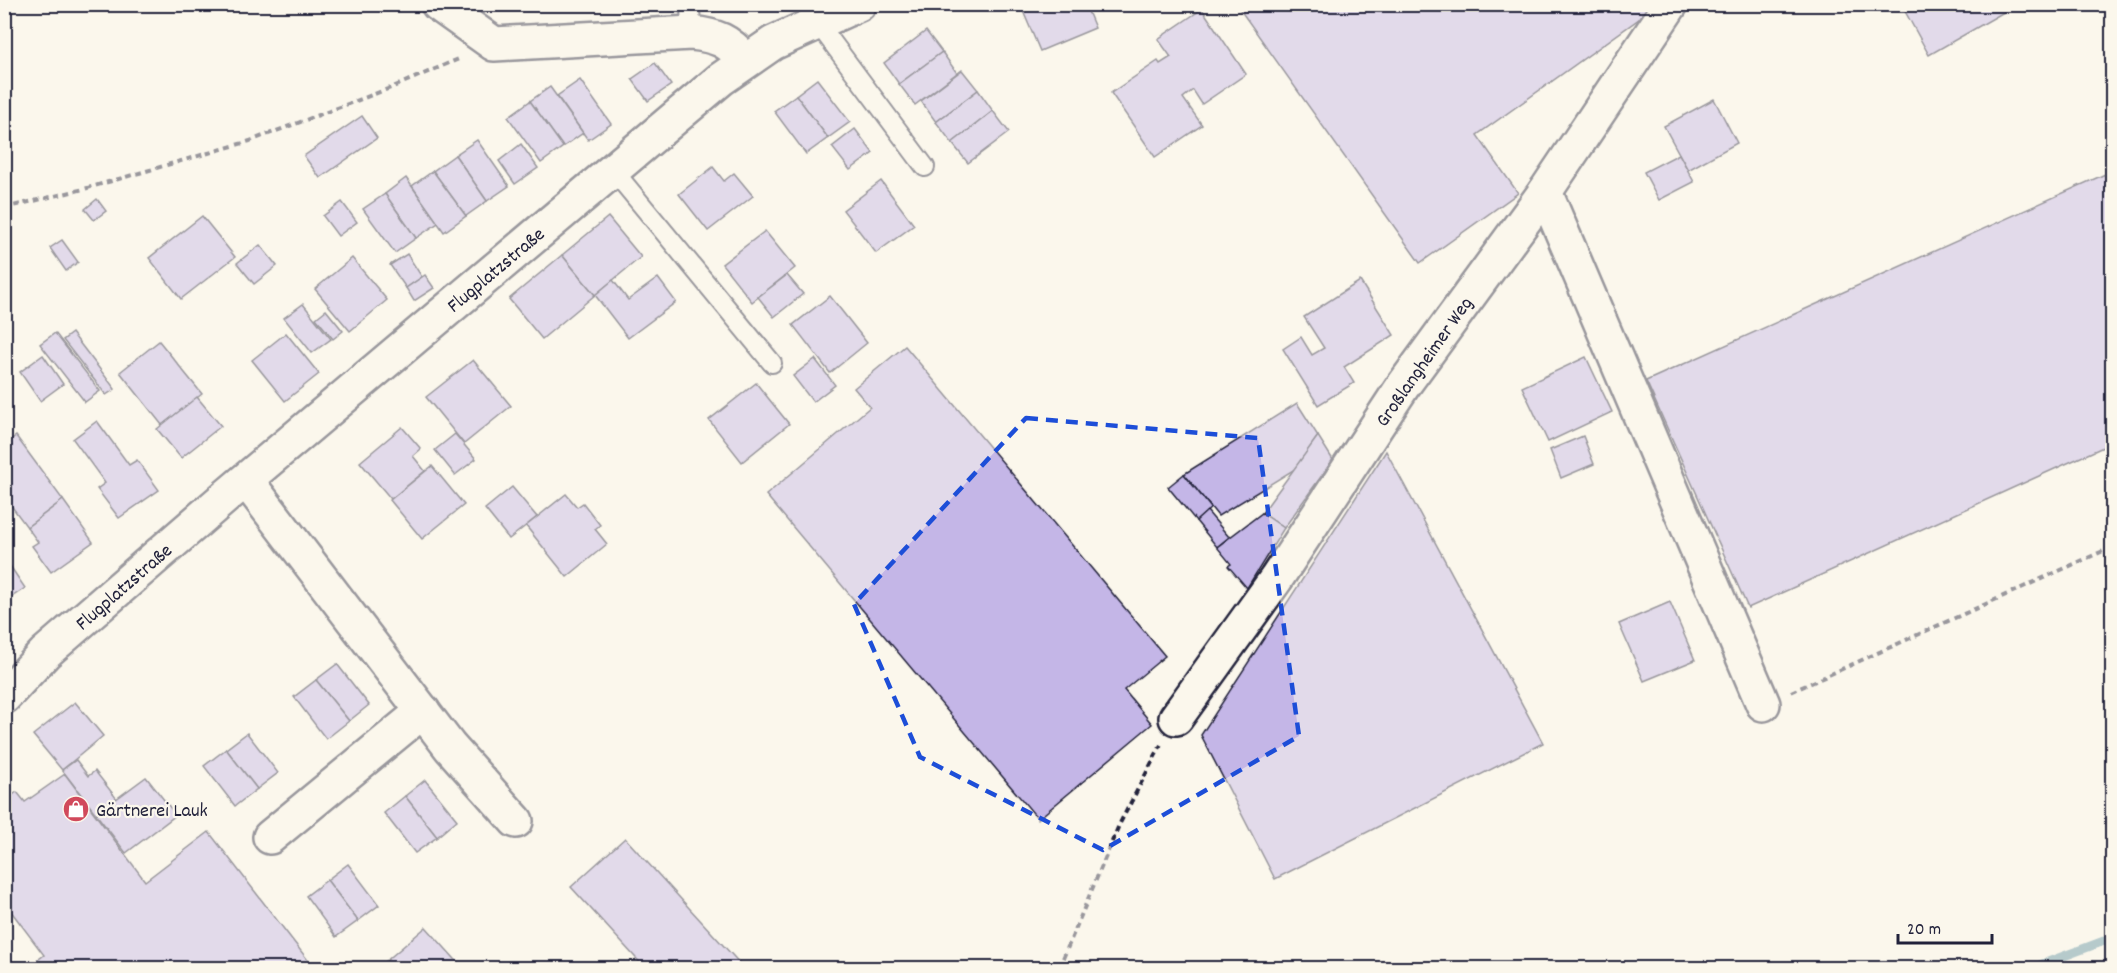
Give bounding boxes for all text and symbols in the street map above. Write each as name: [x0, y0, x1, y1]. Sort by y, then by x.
street label: Flugplatzstraße: [442, 222, 552, 321]
street label: Großlangheimer Weg: [1370, 292, 1481, 434]
street label: Flugplatzstraße: [70, 538, 180, 638]
shop icon: Gärtnerei Lauk: [61, 794, 91, 824]
place label: Gärtnerei Lauk: [96, 798, 208, 826]
scale bar: [1898, 907, 1992, 945]
text: 20 m: [1907, 918, 1941, 943]

